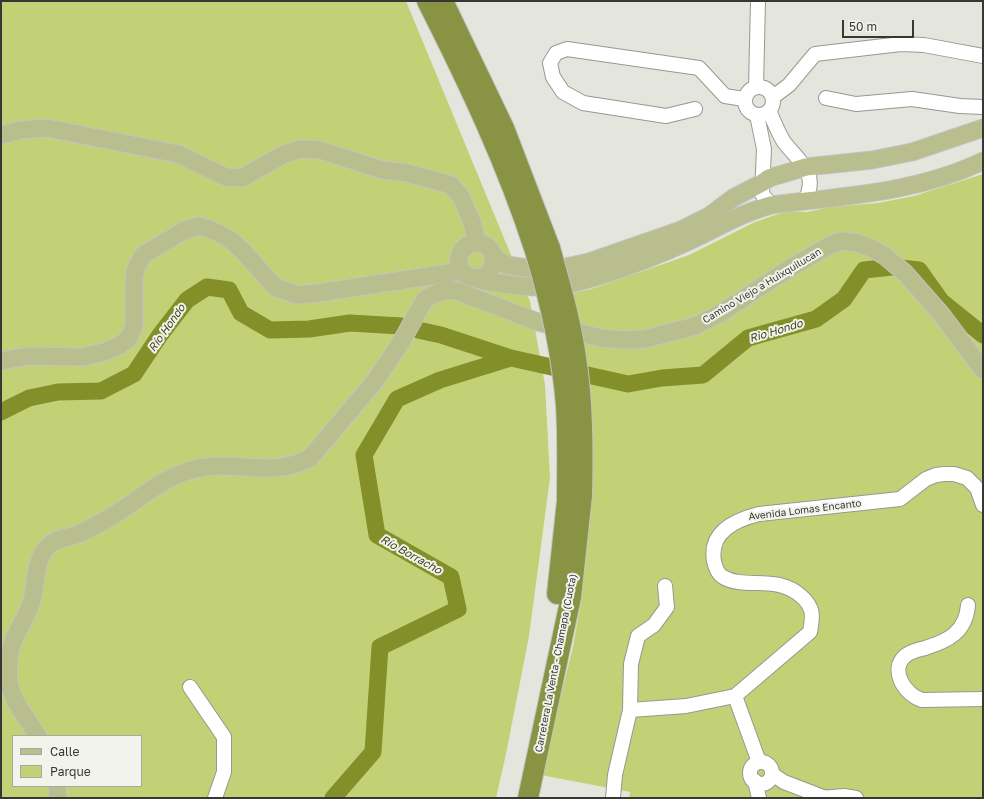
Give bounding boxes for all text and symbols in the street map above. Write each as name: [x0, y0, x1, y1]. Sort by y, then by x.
scale bar: [844, 12, 916, 38]
text: 50 m: [849, 19, 877, 34]
street label: Camino Viejo a Huixquilucan: [701, 246, 823, 326]
water label: Río Hondo: [146, 302, 188, 354]
water label: Rio Hondo: [748, 317, 804, 345]
street label: Avenida Lomas Encanto: [748, 497, 862, 523]
water label: Río Borracho: [378, 533, 444, 577]
street label: Carretera La Venta - Chamapa (Cuota): [533, 573, 579, 753]
legend: [12, 735, 142, 787]
text: Calle: [50, 744, 79, 759]
text: Parque: [50, 764, 91, 779]

